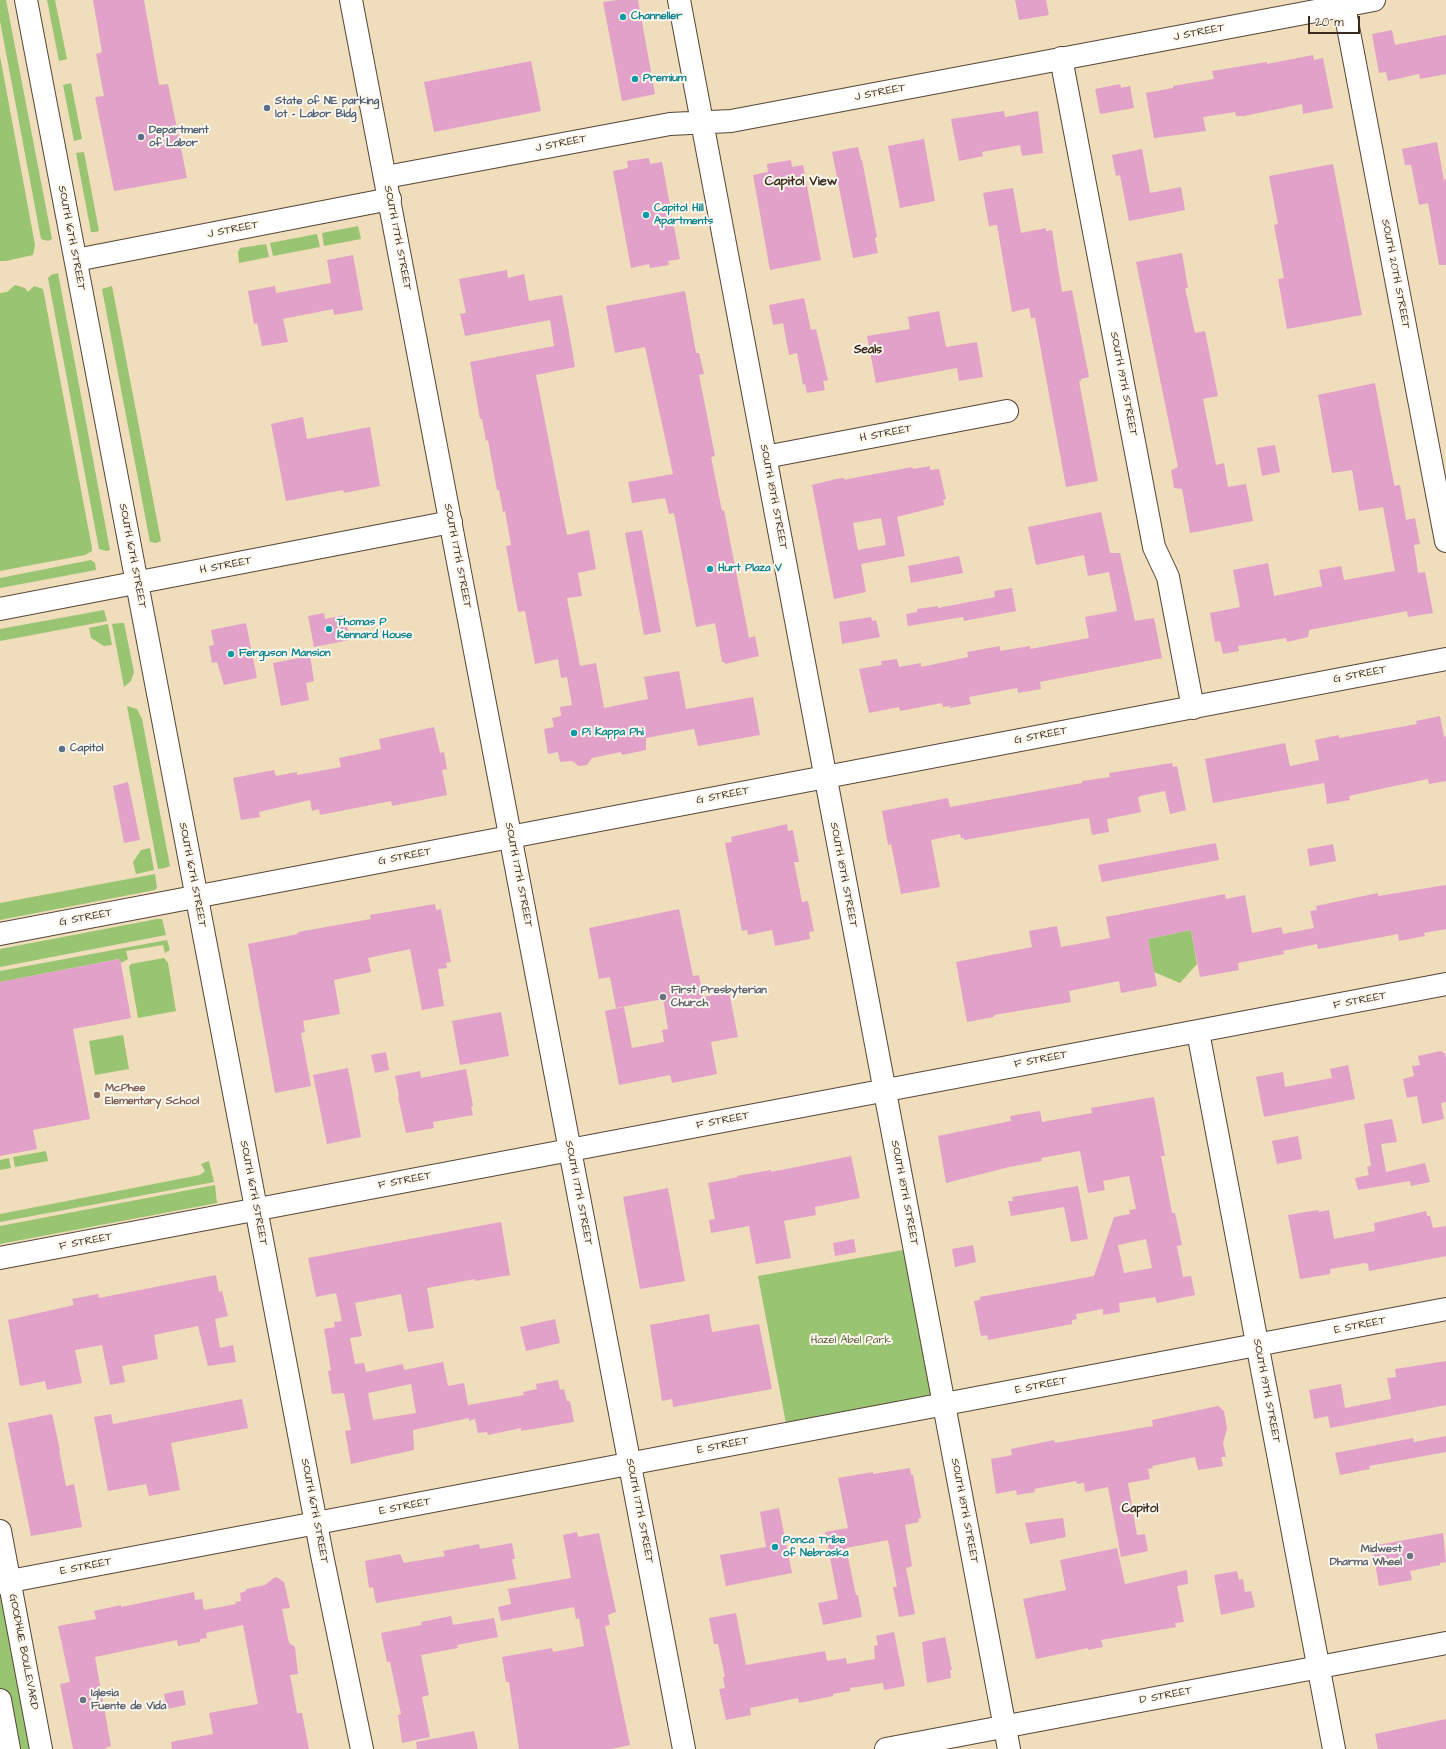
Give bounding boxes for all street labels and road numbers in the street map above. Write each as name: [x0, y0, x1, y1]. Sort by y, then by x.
street label: J STREET: [1172, 22, 1226, 44]
street label: J STREET: [853, 82, 907, 104]
street label: J STREET: [534, 133, 588, 155]
street label: SOUTH 16TH STREET: [54, 185, 88, 291]
street label: SOUTH 17TH STREET: [380, 185, 414, 291]
street label: SOUTH 20TH STREET: [1378, 218, 1412, 330]
street label: J STREET: [206, 219, 260, 241]
street label: SOUTH 19TH STREET: [1106, 331, 1140, 437]
street label: H STREET: [859, 422, 913, 446]
street label: SOUTH 18TH STREET: [756, 443, 790, 551]
street label: SOUTH 16TH STREET: [115, 503, 149, 609]
street label: SOUTH 17TH STREET: [440, 503, 474, 609]
street label: H STREET: [199, 554, 253, 578]
street label: G STREET: [1332, 663, 1388, 687]
street label: G STREET: [1013, 724, 1069, 748]
street label: G STREET: [695, 784, 751, 808]
street label: SOUTH 18TH STREET: [826, 821, 860, 929]
street label: SOUTH 16TH STREET: [175, 822, 209, 928]
street label: SOUTH 17TH STREET: [501, 822, 535, 928]
street label: G STREET: [377, 845, 433, 869]
street label: G STREET: [58, 906, 114, 930]
street label: F STREET: [1332, 989, 1388, 1013]
street label: F STREET: [1013, 1048, 1069, 1072]
street label: F STREET: [695, 1109, 751, 1133]
street label: SOUTH 18TH STREET: [887, 1139, 921, 1247]
street label: SOUTH 16TH STREET: [236, 1140, 270, 1246]
street label: SOUTH 17TH STREET: [561, 1140, 595, 1246]
street label: F STREET: [377, 1169, 433, 1193]
street label: F STREET: [58, 1230, 114, 1254]
street label: E STREET: [1333, 1315, 1387, 1337]
street label: SOUTH 19TH STREET: [1249, 1338, 1283, 1444]
street label: E STREET: [1014, 1375, 1068, 1397]
street label: E STREET: [696, 1435, 750, 1457]
street label: SOUTH 18TH STREET: [947, 1457, 981, 1565]
street label: SOUTH 16TH STREET: [297, 1458, 331, 1564]
street label: SOUTH 17TH STREET: [622, 1458, 656, 1564]
street label: E STREET: [378, 1496, 432, 1518]
street label: E STREET: [59, 1556, 113, 1578]
street label: GOODHUE BOULEVARD: [5, 1593, 41, 1711]
street label: D STREET: [1139, 1684, 1193, 1708]

